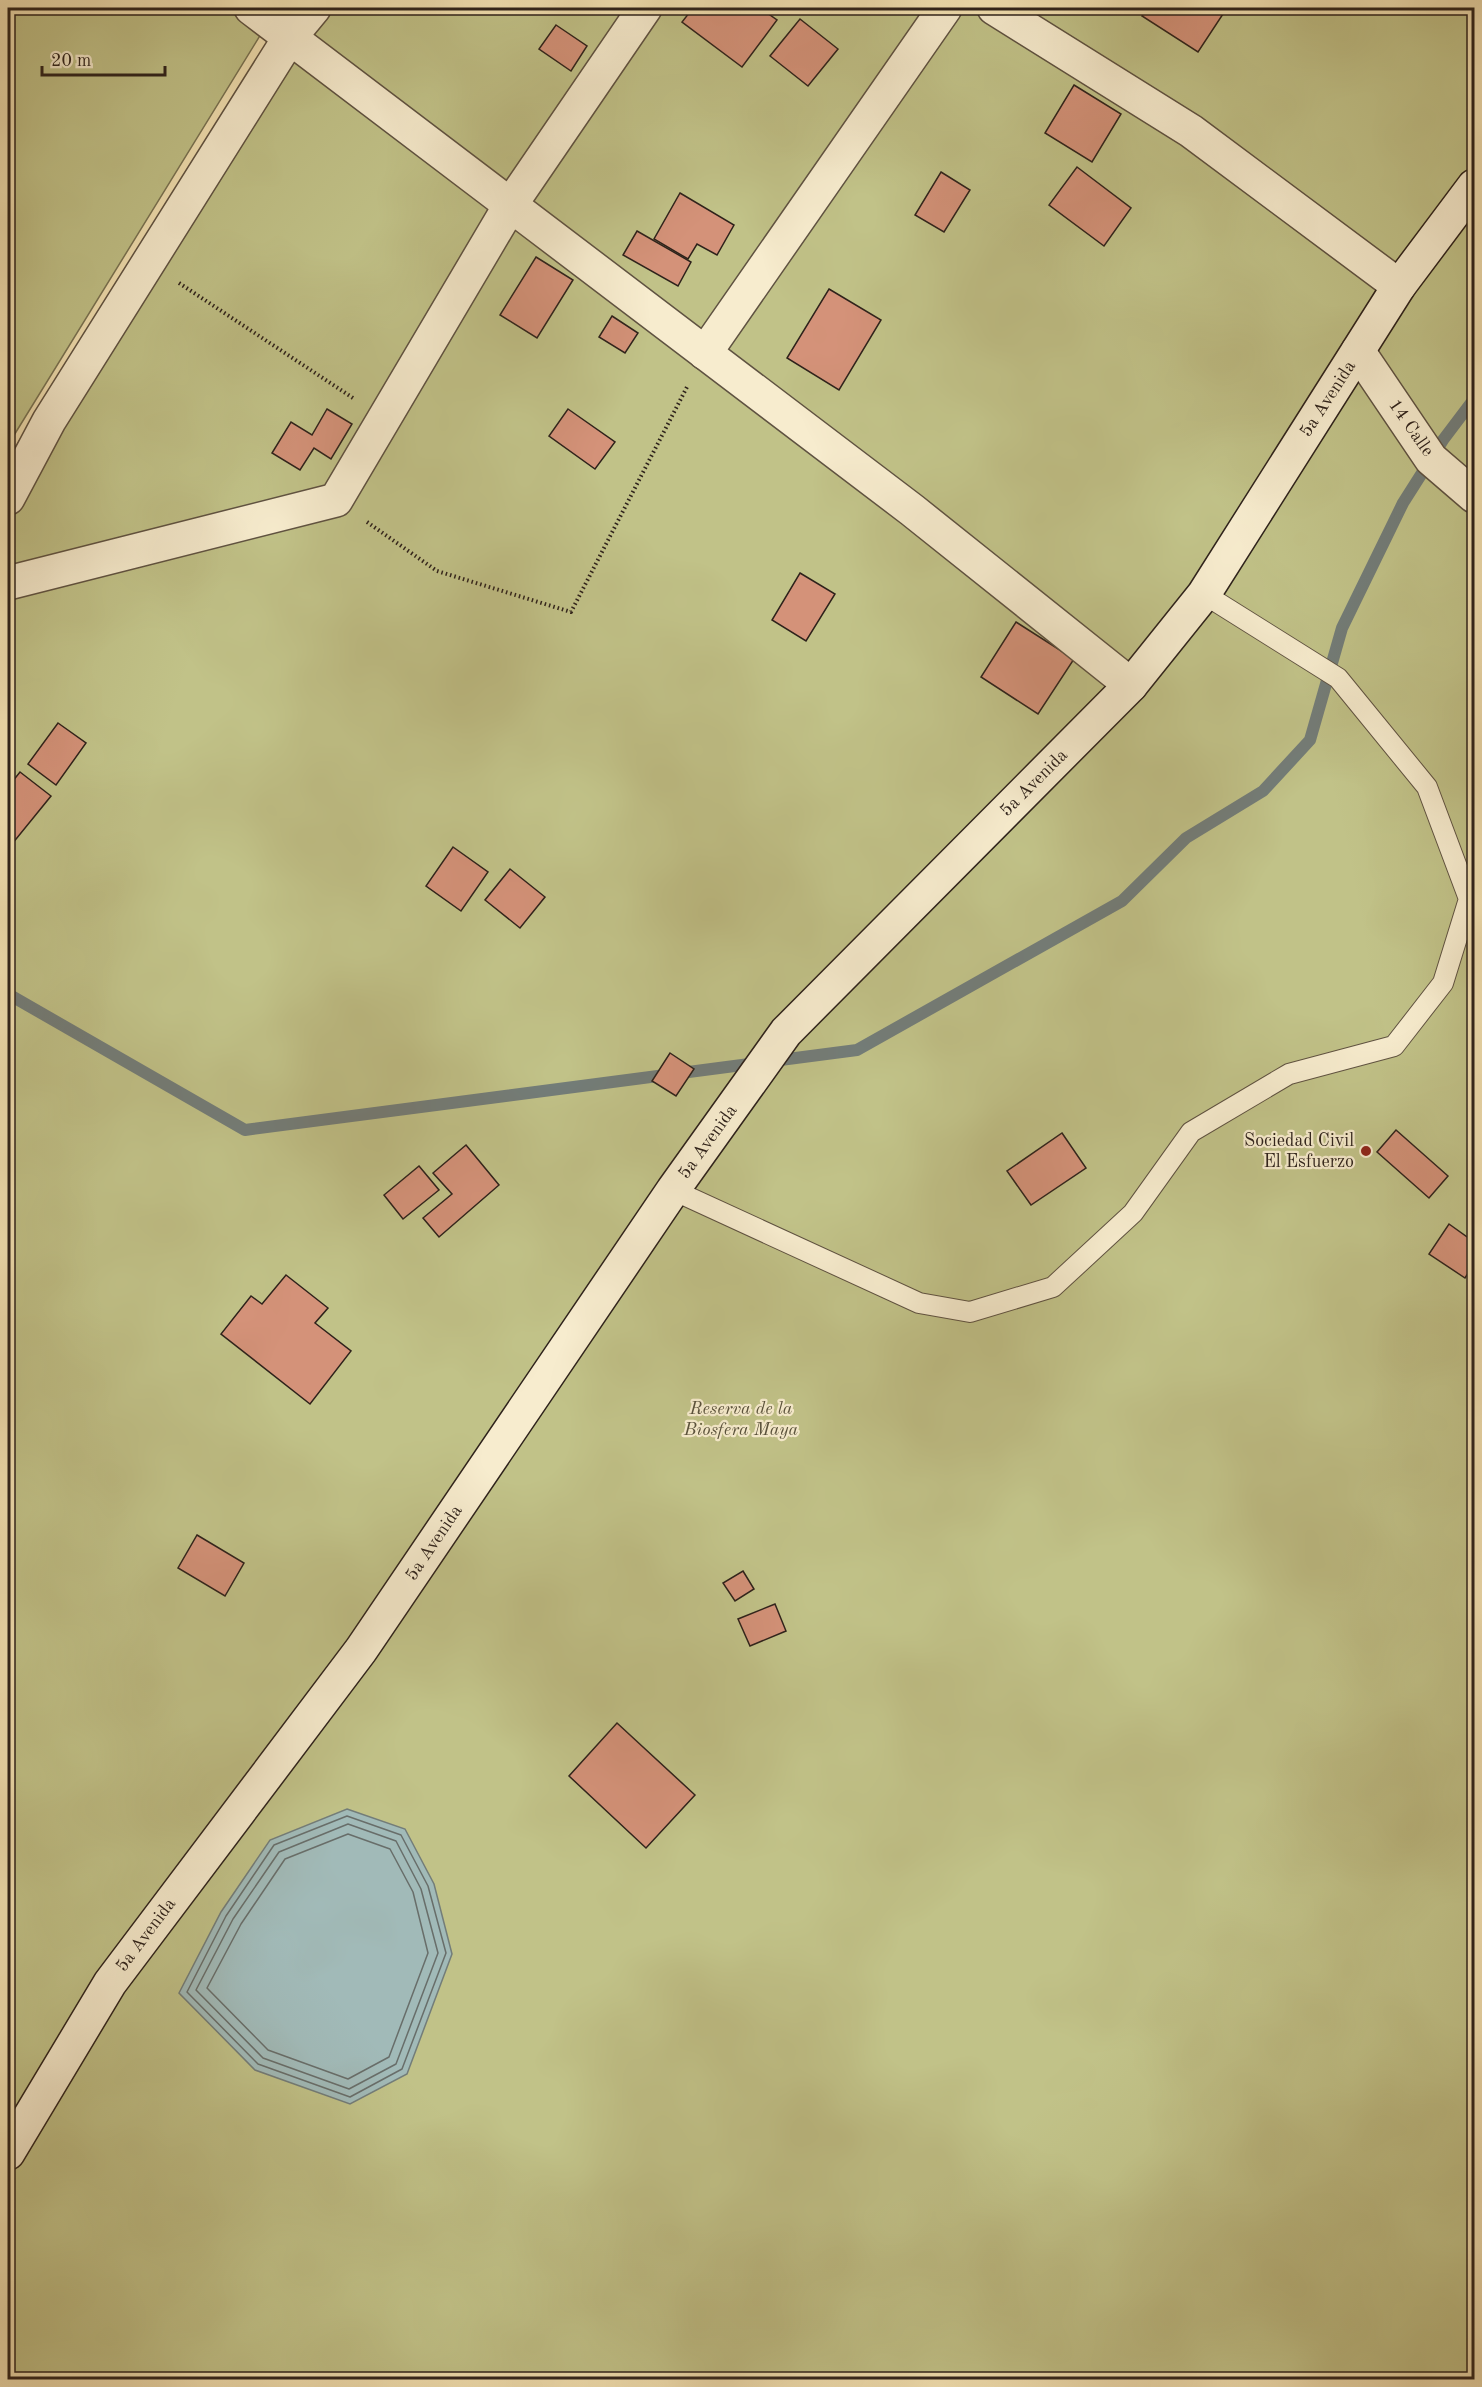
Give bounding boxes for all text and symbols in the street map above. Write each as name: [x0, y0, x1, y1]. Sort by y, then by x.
scale bar: [42, 39, 165, 77]
text: 20 m: [51, 52, 91, 70]
street label: 5a Avenida: [1297, 358, 1359, 440]
street label: 14 Calle: [1385, 396, 1437, 460]
street label: 5a Avenida: [997, 746, 1071, 820]
street label: 5a Avenida: [675, 1102, 741, 1182]
place label: Sociedad Civil El Esfuerzo: [1244, 1132, 1354, 1171]
marker: Sociedad Civil El Esfuerzo: [1359, 1144, 1373, 1158]
park label: Reserva de la Biosfera Maya: [683, 1400, 799, 1439]
street label: 5a Avenida: [402, 1502, 466, 1584]
street label: 5a Avenida: [113, 1895, 179, 1975]

